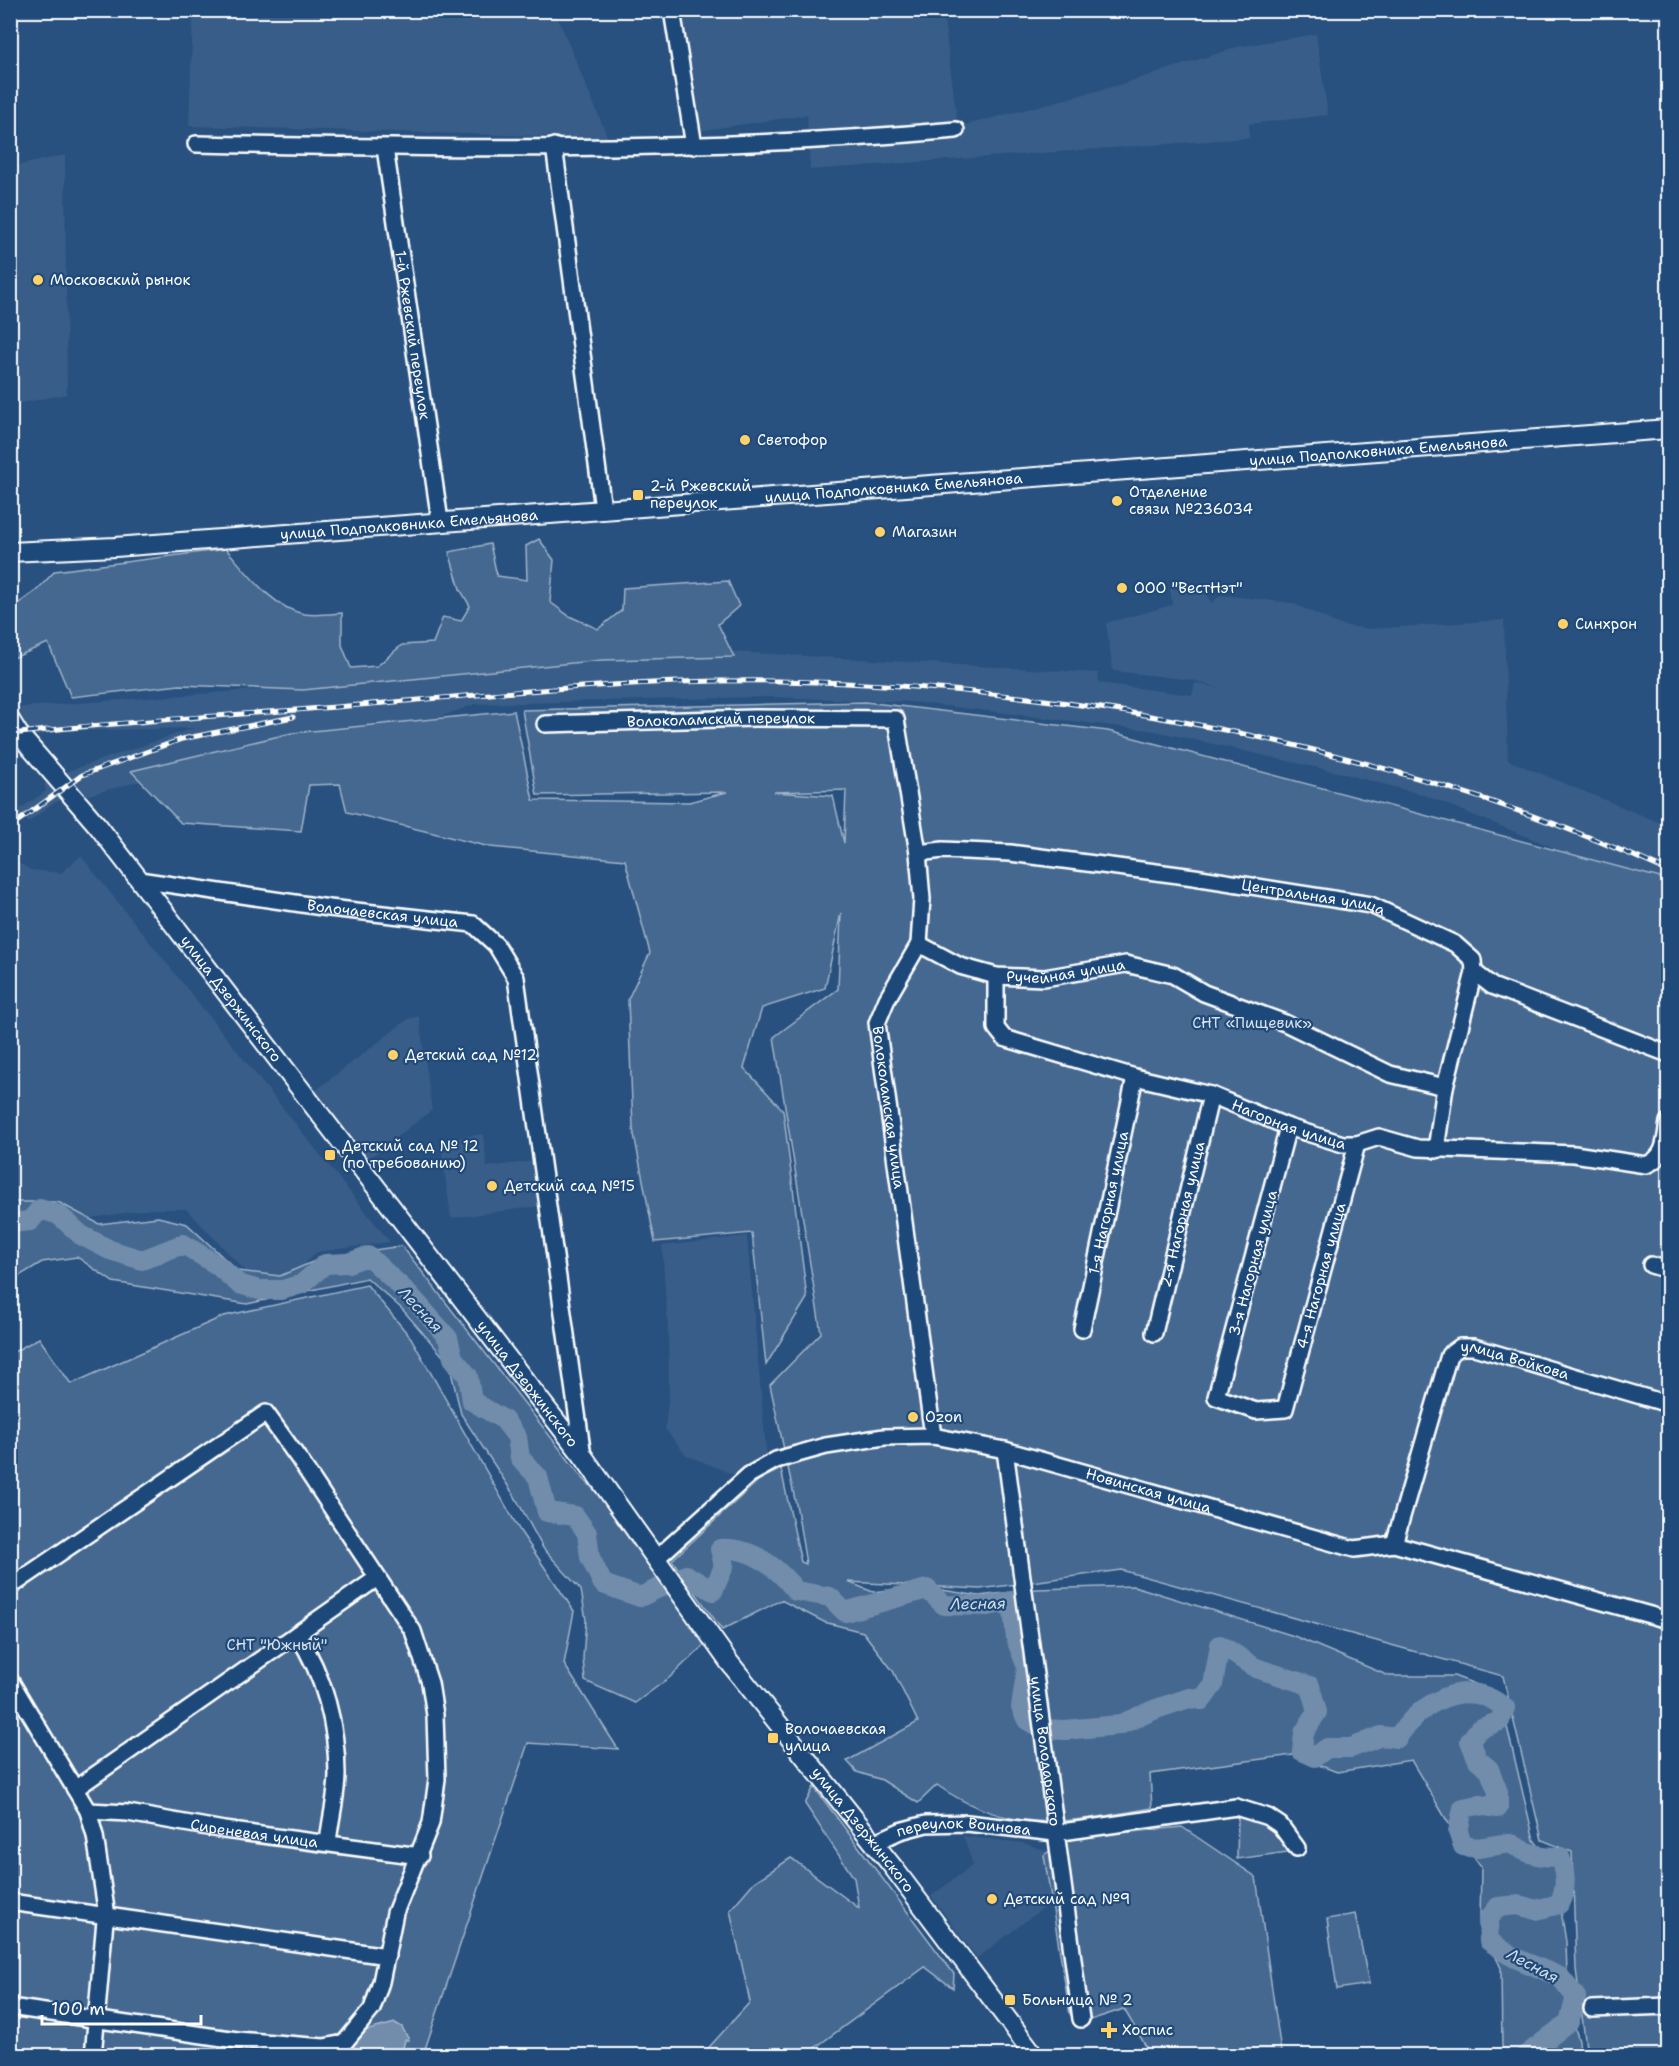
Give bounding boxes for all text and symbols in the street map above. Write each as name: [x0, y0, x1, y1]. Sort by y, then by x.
street label: 1-й Ржевский переулок: [390, 249, 435, 421]
place label: Московский рынок: [50, 270, 191, 290]
marker: Московский рынок: [31, 273, 45, 287]
place label: Светофор: [757, 430, 828, 450]
street label: улица Подполковника Емельянова: [1249, 431, 1508, 471]
marker: Светофор: [738, 433, 752, 447]
street label: улица Подполковника Емельянова: [764, 468, 1024, 508]
place label: 2-й Ржевский переулок: [650, 476, 751, 513]
place label: Отделение связи №236034: [1129, 482, 1253, 519]
marker: 2-й Ржевский переулок: [631, 488, 645, 502]
marker: Отделение связи №236034: [1110, 494, 1124, 508]
street label: улица Подполковника Емельянова: [279, 505, 539, 544]
place label: Магазин: [892, 522, 957, 542]
marker: Магазин: [873, 525, 887, 539]
place label: ООО "ВестНэт": [1134, 578, 1243, 598]
marker: ООО "ВестНэт": [1115, 581, 1129, 595]
place label: Синхрон: [1575, 614, 1637, 634]
marker: Синхрон: [1556, 617, 1570, 631]
street label: Волоколамский переулок: [627, 708, 815, 732]
street label: Центральная улица: [1240, 875, 1389, 921]
street label: Волочаевская улица: [306, 895, 460, 932]
street label: улица Дзержинского: [176, 931, 286, 1066]
street label: Ручейная улица: [1006, 954, 1127, 989]
park label: СНТ «Пищевик»: [1192, 1013, 1312, 1033]
street label: Волоколамская улица: [868, 1025, 909, 1191]
place label: Детский сад №12: [405, 1045, 537, 1065]
marker: Детский сад №12: [386, 1048, 400, 1062]
street label: Нагорная улица: [1229, 1095, 1349, 1155]
street label: 1-я Нагорная улица: [1084, 1129, 1133, 1276]
place label: Детский сад № 12 (по требованию): [342, 1136, 479, 1173]
street label: 2-я Нагорная улица: [1155, 1139, 1210, 1289]
marker: Детский сад № 12 (по требованию): [323, 1148, 337, 1162]
place label: Детский сад №15: [504, 1176, 635, 1196]
marker: Детский сад №15: [485, 1179, 499, 1193]
street label: 3-я Нагорная улица: [1224, 1187, 1282, 1338]
street label: 4-я Нагорная улица: [1292, 1200, 1351, 1351]
water label: Лесная: [393, 1281, 447, 1337]
street label: улица Дзержинского: [472, 1316, 583, 1451]
street label: улица Войкова: [1461, 1337, 1572, 1385]
place label: Ozon: [925, 1407, 962, 1427]
marker: Ozon: [906, 1410, 920, 1424]
street label: Новинская улица: [1084, 1463, 1214, 1518]
water label: Лесная: [949, 1593, 1006, 1615]
park label: СНТ "Южный": [227, 1635, 327, 1655]
street label: улица Володарского: [1025, 1675, 1065, 1828]
place label: Волочаевская улица: [785, 1719, 886, 1756]
marker: Волочаевская улица: [766, 1731, 780, 1745]
street label: улица Дзержинского: [807, 1763, 919, 1897]
street label: переулок Воинова: [894, 1813, 1033, 1842]
street label: Сиреневая улица: [189, 1814, 320, 1852]
place label: Детский сад №9: [1004, 1889, 1130, 1909]
marker: Детский сад №9: [985, 1892, 999, 1906]
water label: Лесная: [1502, 1943, 1562, 1988]
scale bar: [42, 1988, 201, 2026]
place label: Больница № 2: [1022, 1990, 1133, 2010]
marker: Больница № 2: [1003, 1993, 1017, 2007]
text: 100 m: [51, 1997, 105, 2021]
place label: Хоспис: [1122, 2020, 1173, 2040]
marker: Хоспис: [1100, 2021, 1118, 2039]

